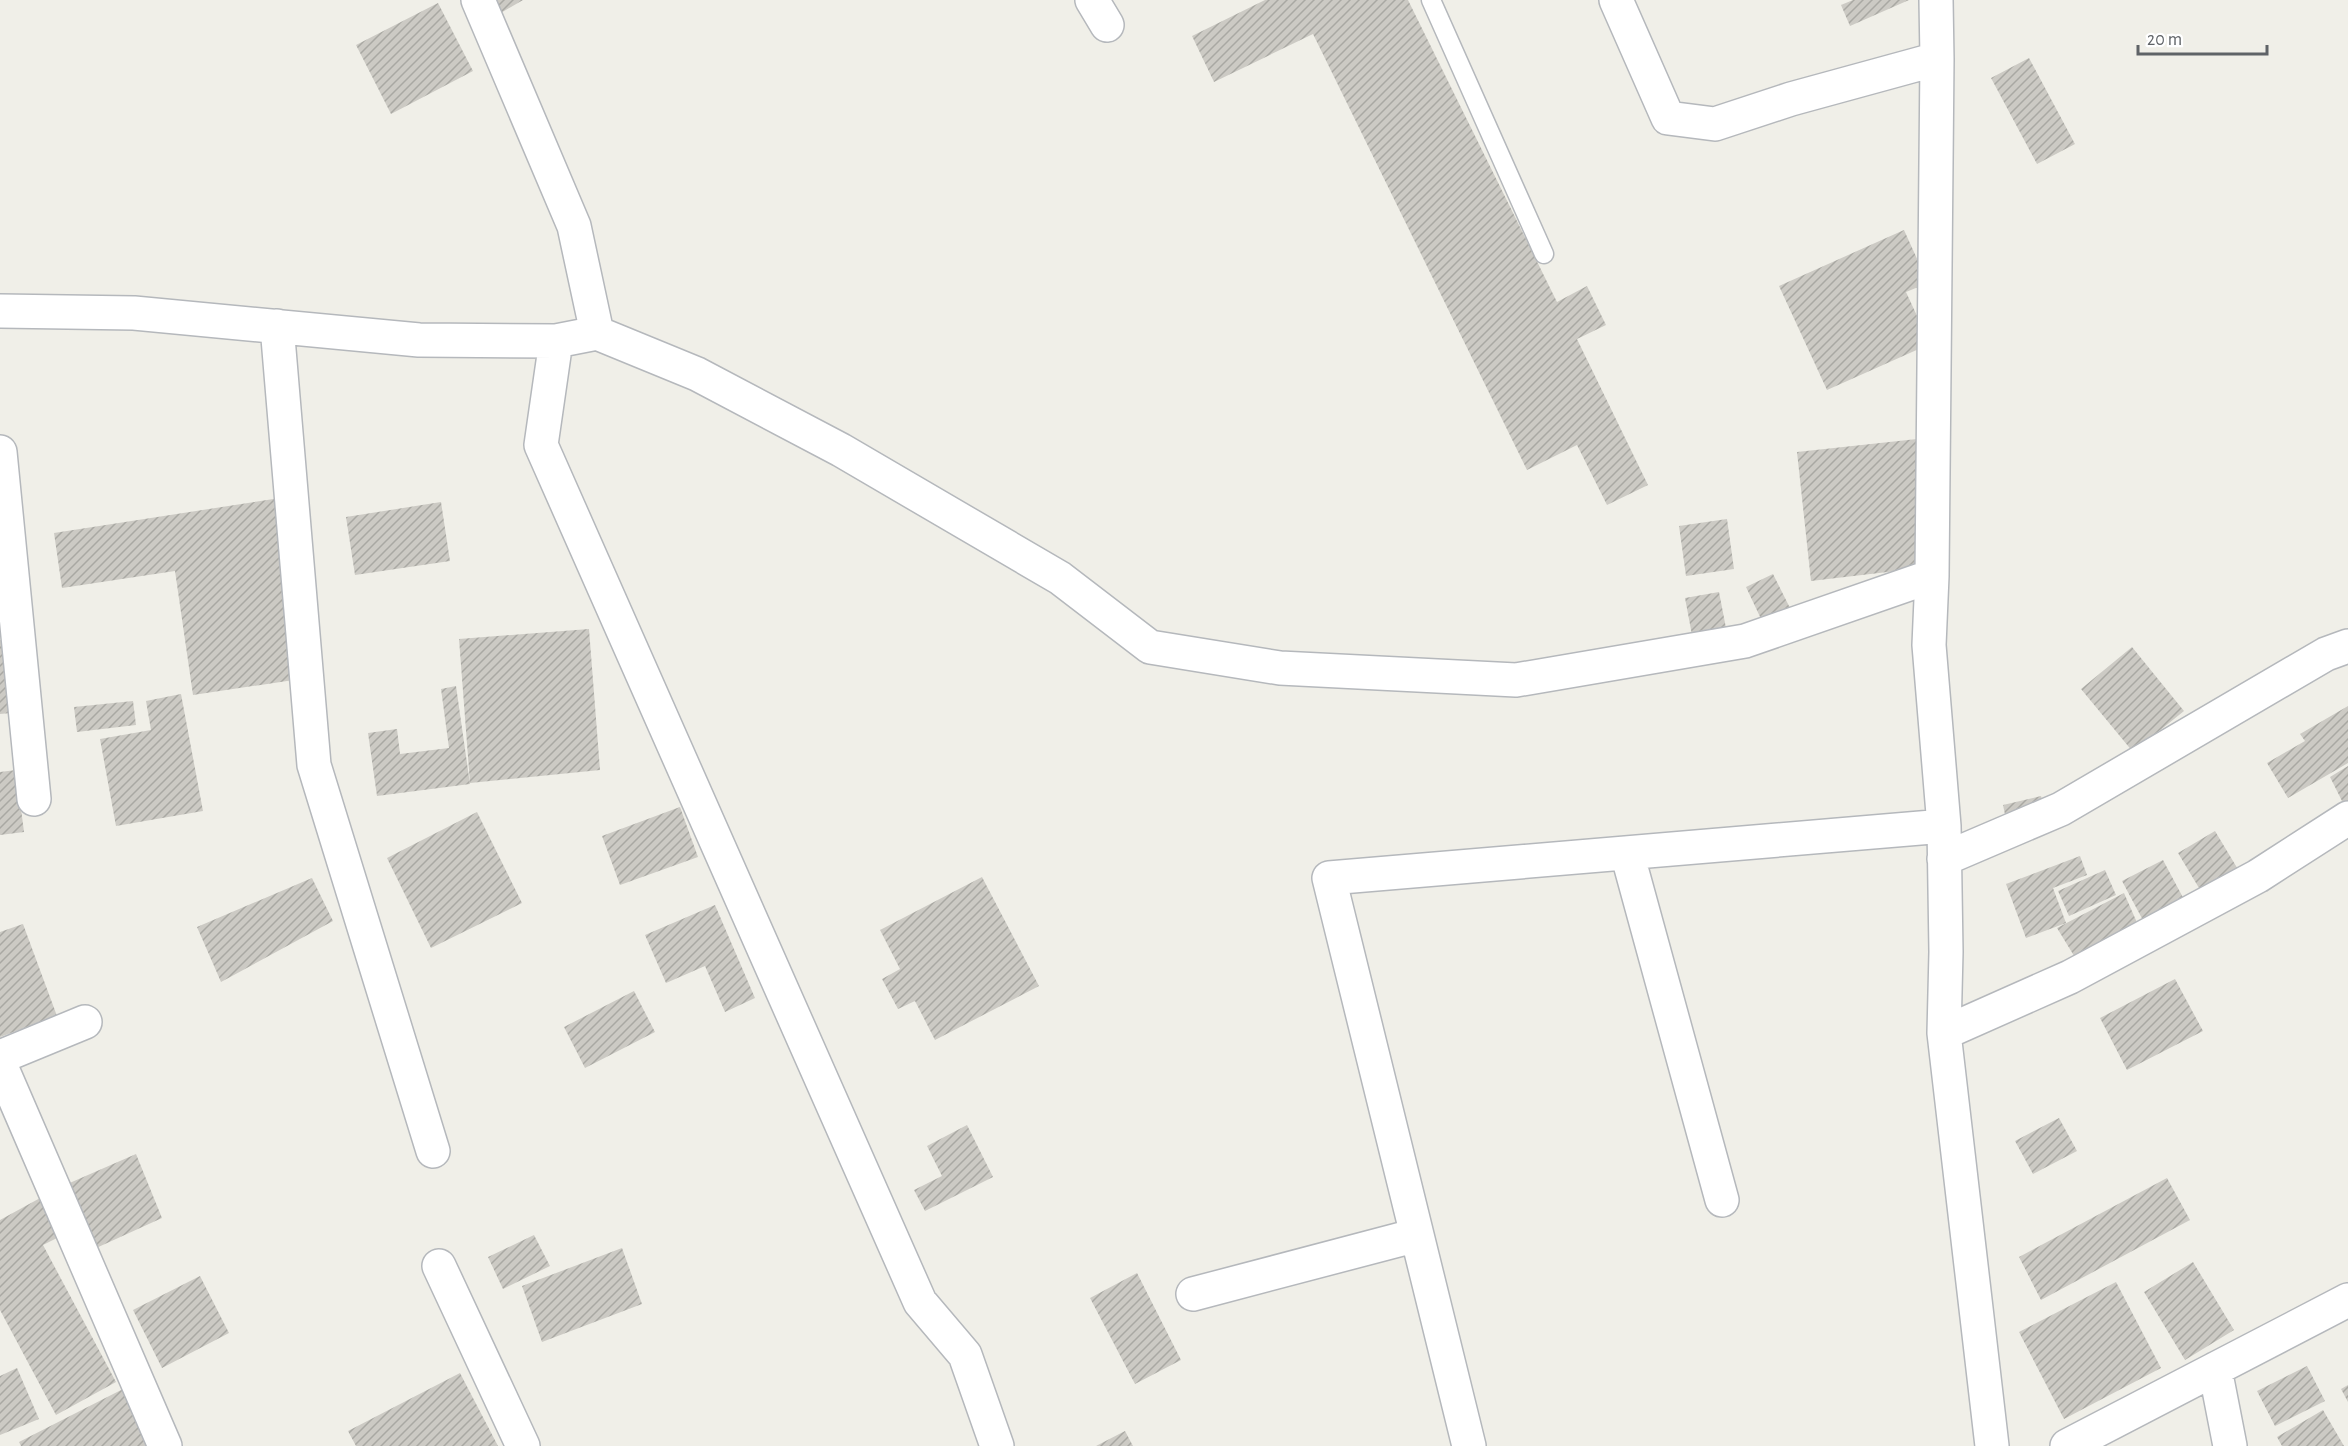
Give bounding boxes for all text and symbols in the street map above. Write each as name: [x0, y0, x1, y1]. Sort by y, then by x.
scale bar: [2138, 18, 2267, 56]
text: 20 m: [2147, 31, 2182, 49]

